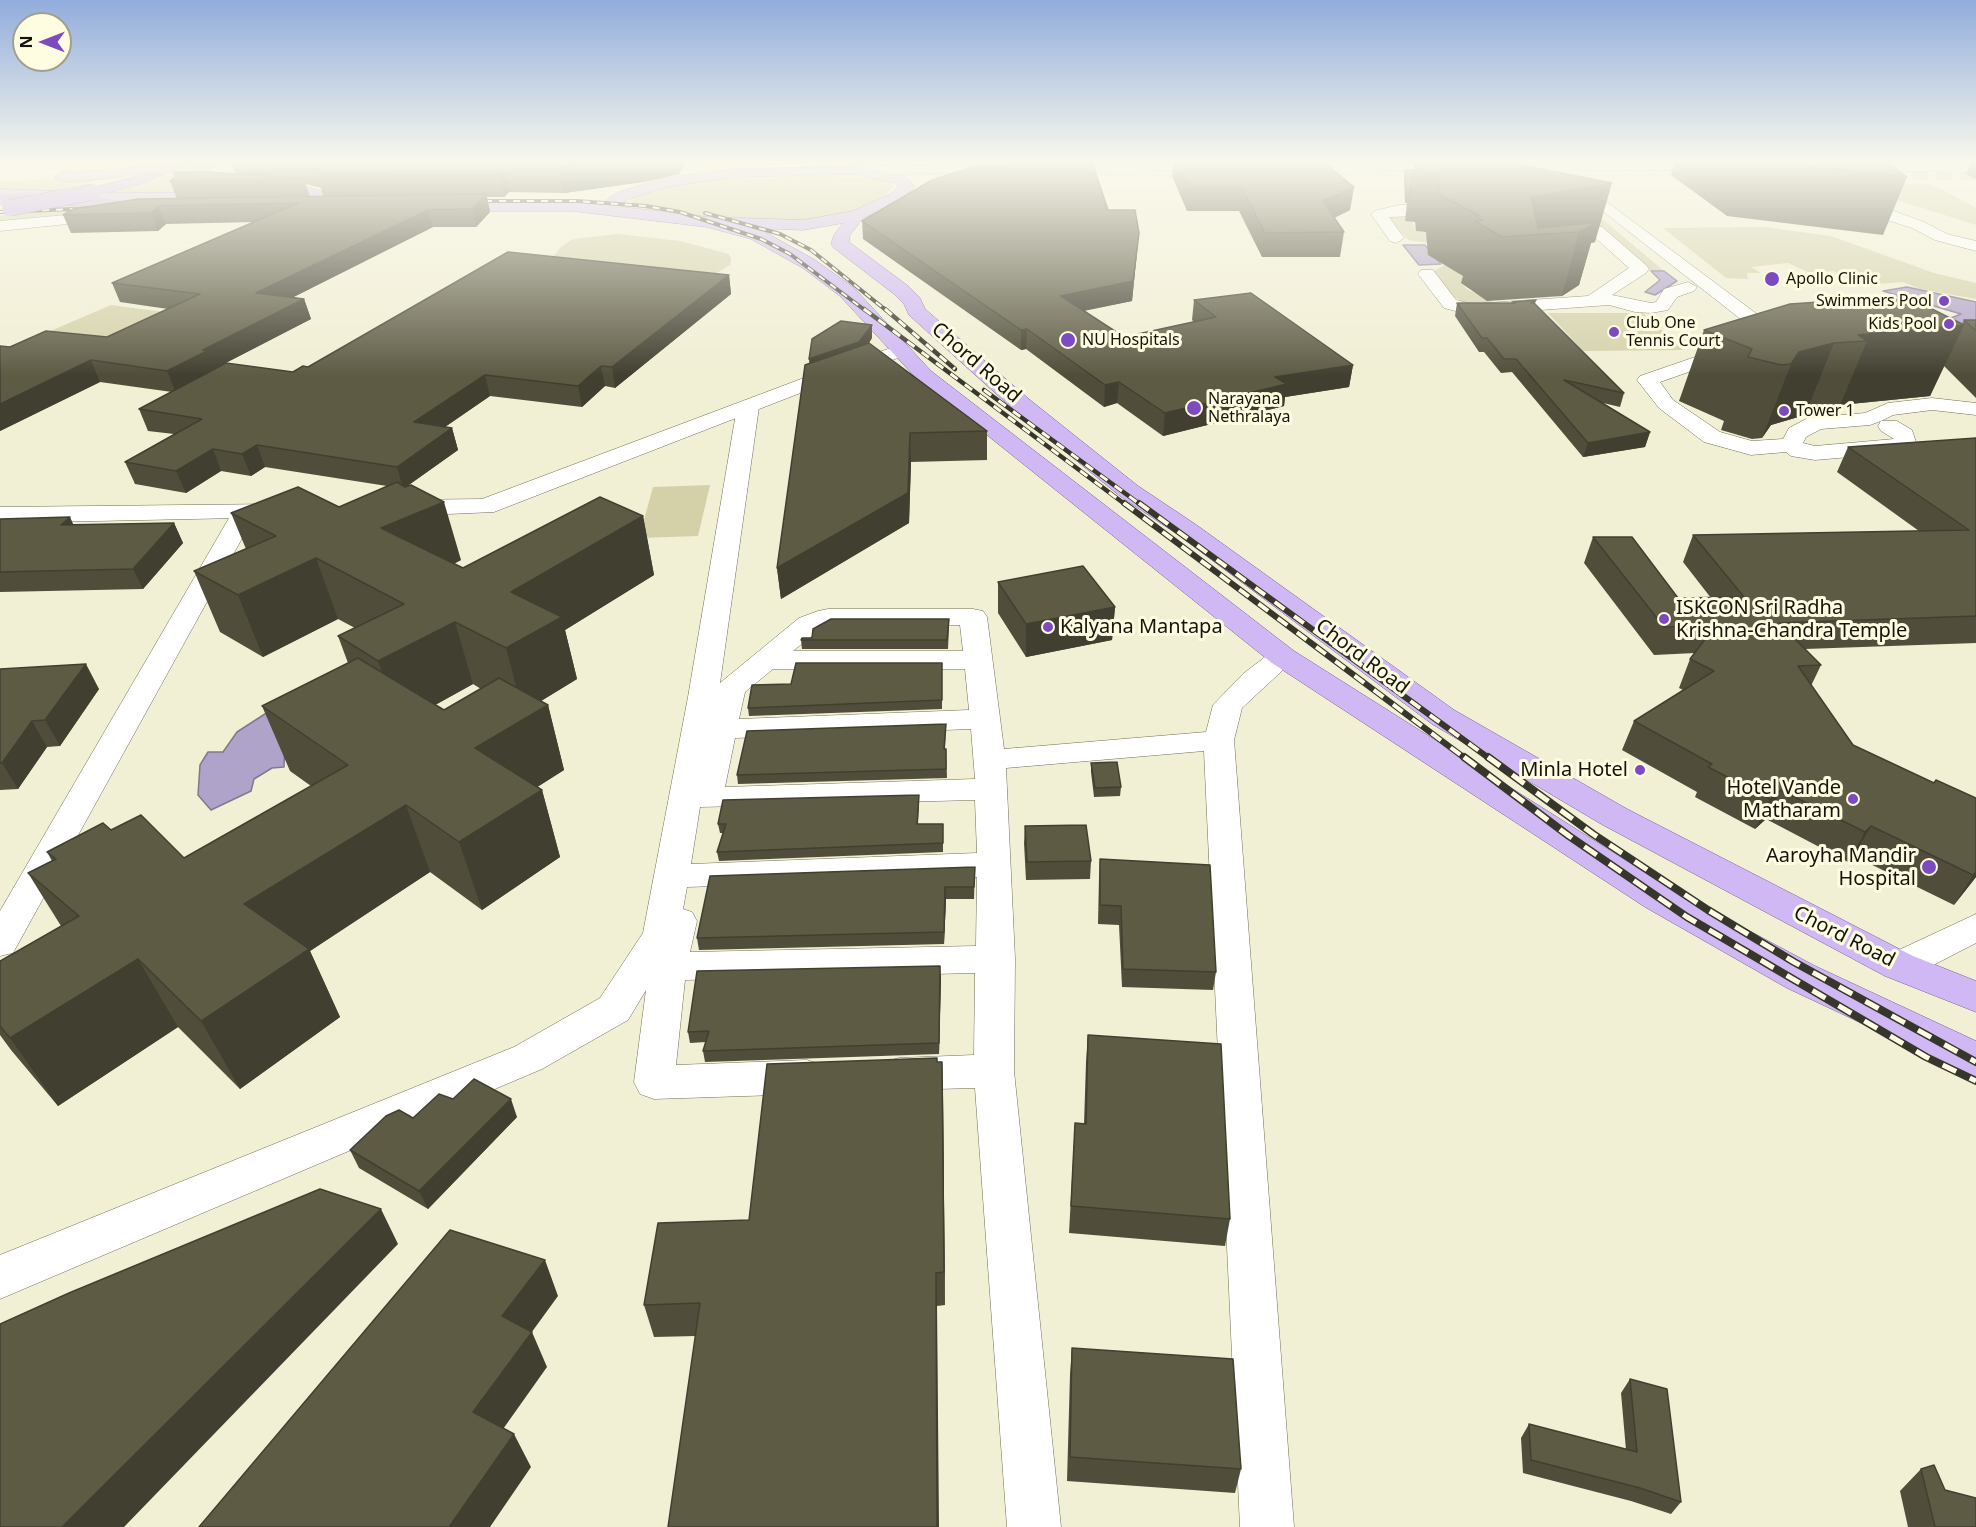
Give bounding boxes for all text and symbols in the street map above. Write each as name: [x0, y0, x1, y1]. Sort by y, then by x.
north arrow: [12, 12, 72, 72]
text: N: [15, 36, 37, 49]
place label: Apollo Clinic: [1786, 269, 1878, 289]
marker: Apollo Clinic: [1763, 270, 1781, 288]
place label: Swimmers Pool: [1816, 291, 1932, 311]
marker: Swimmers Pool: [1937, 294, 1951, 308]
place label: Club One Tennis Court: [1626, 313, 1721, 351]
place label: Kids Pool: [1868, 314, 1937, 334]
marker: Kids Pool: [1942, 317, 1956, 331]
street label: Chord Road: [926, 318, 1026, 408]
marker: Club One Tennis Court: [1607, 325, 1621, 339]
place label: NU Hospitals: [1082, 330, 1180, 350]
marker: NU Hospitals: [1059, 331, 1077, 349]
place label: Narayana Nethralaya: [1208, 389, 1290, 427]
marker: Narayana Nethralaya: [1185, 399, 1203, 417]
place label: Tower 1: [1796, 401, 1855, 421]
marker: Tower 1: [1777, 404, 1791, 418]
place label: ISKCON Sri Radha Krishna-Chandra Temple: [1676, 596, 1907, 643]
marker: ISKCON Sri Radha Krishna-Chandra Temple: [1657, 612, 1671, 626]
street label: Chord Road: [1311, 614, 1413, 700]
place label: Kalyana Mantapa: [1060, 615, 1223, 639]
marker: Kalyana Mantapa: [1041, 620, 1055, 634]
place label: Minla Hotel: [1520, 758, 1628, 782]
marker: Minla Hotel: [1633, 763, 1647, 777]
place label: Hotel Vande Matharam: [1726, 776, 1841, 823]
marker: Hotel Vande Matharam: [1846, 792, 1860, 806]
place label: Aaroyha Mandir Hospital: [1766, 844, 1916, 891]
marker: Aaroyha Mandir Hospital: [1920, 858, 1938, 876]
street label: Chord Road: [1789, 901, 1899, 973]

